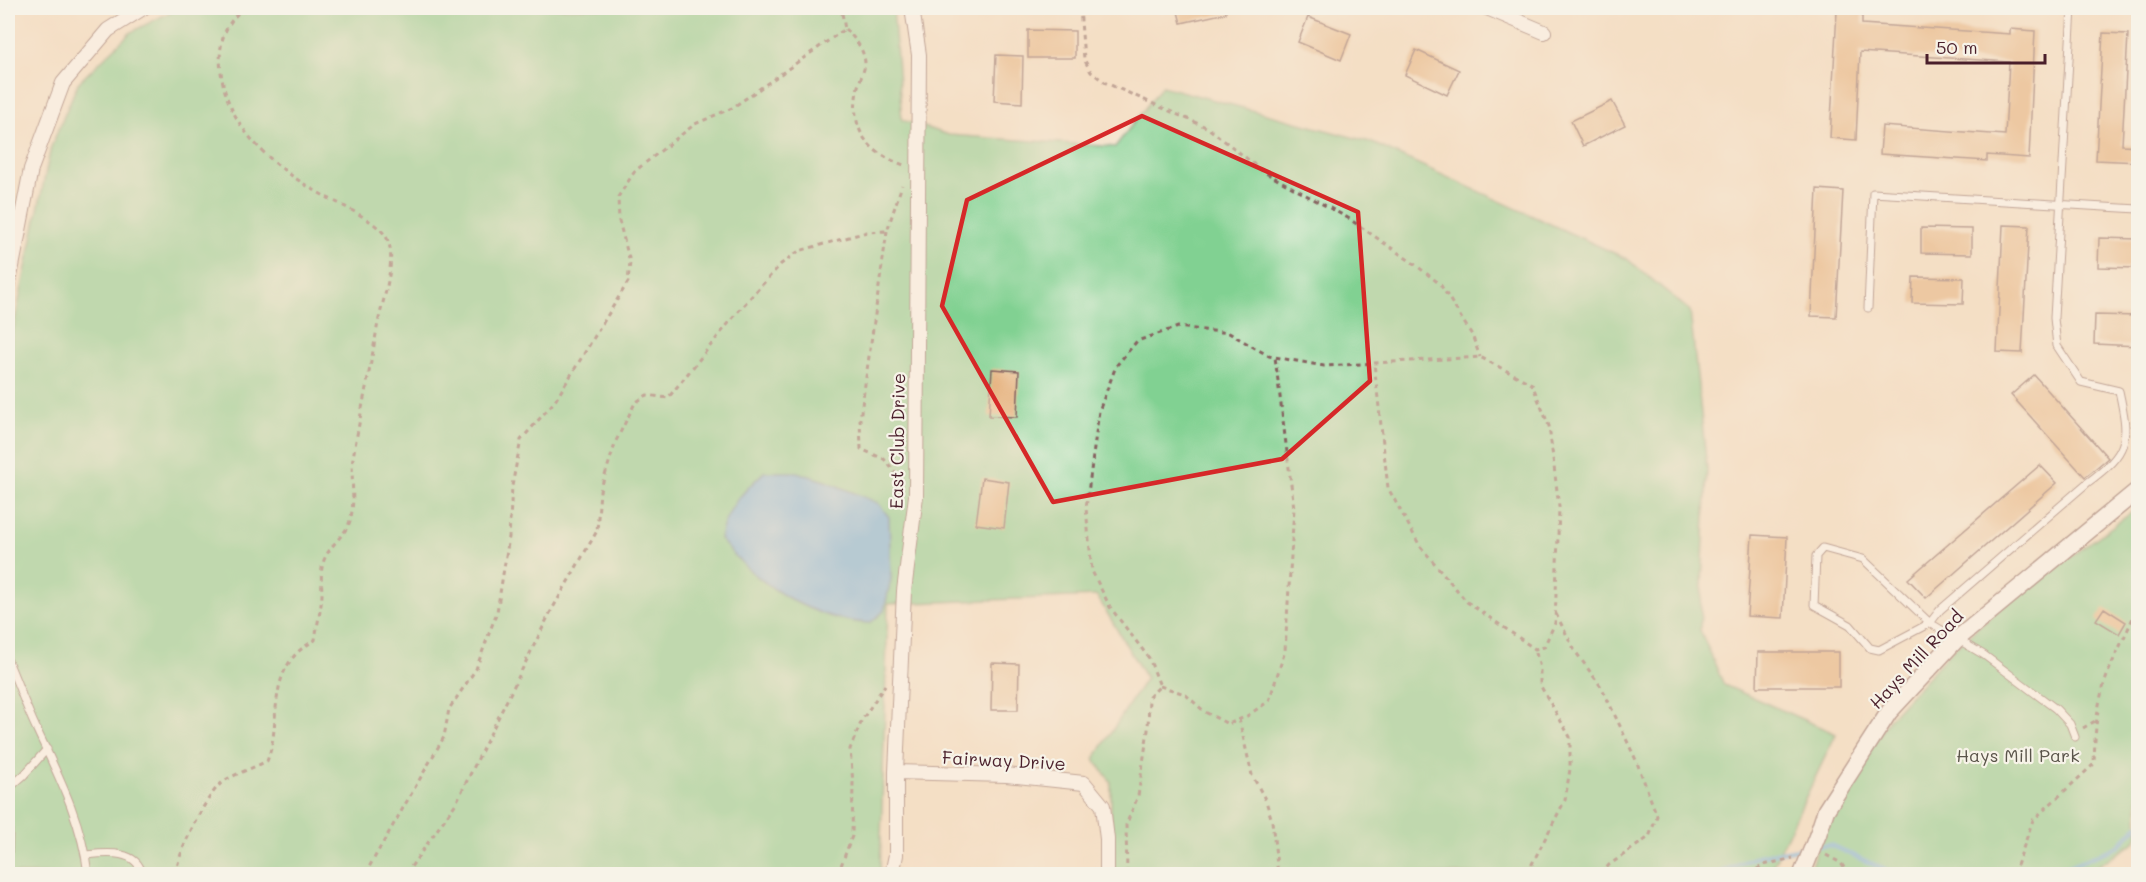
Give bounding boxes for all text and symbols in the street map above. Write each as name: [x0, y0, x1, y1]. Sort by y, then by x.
scale bar: [1927, 27, 2046, 65]
text: 50 m: [1936, 35, 1978, 59]
street label: East Club Drive: [884, 373, 910, 509]
street label: Hays Mill Road: [1864, 604, 1968, 714]
park label: Hays Mill Park: [1956, 743, 2080, 767]
street label: Fairway Drive: [942, 745, 1066, 775]

